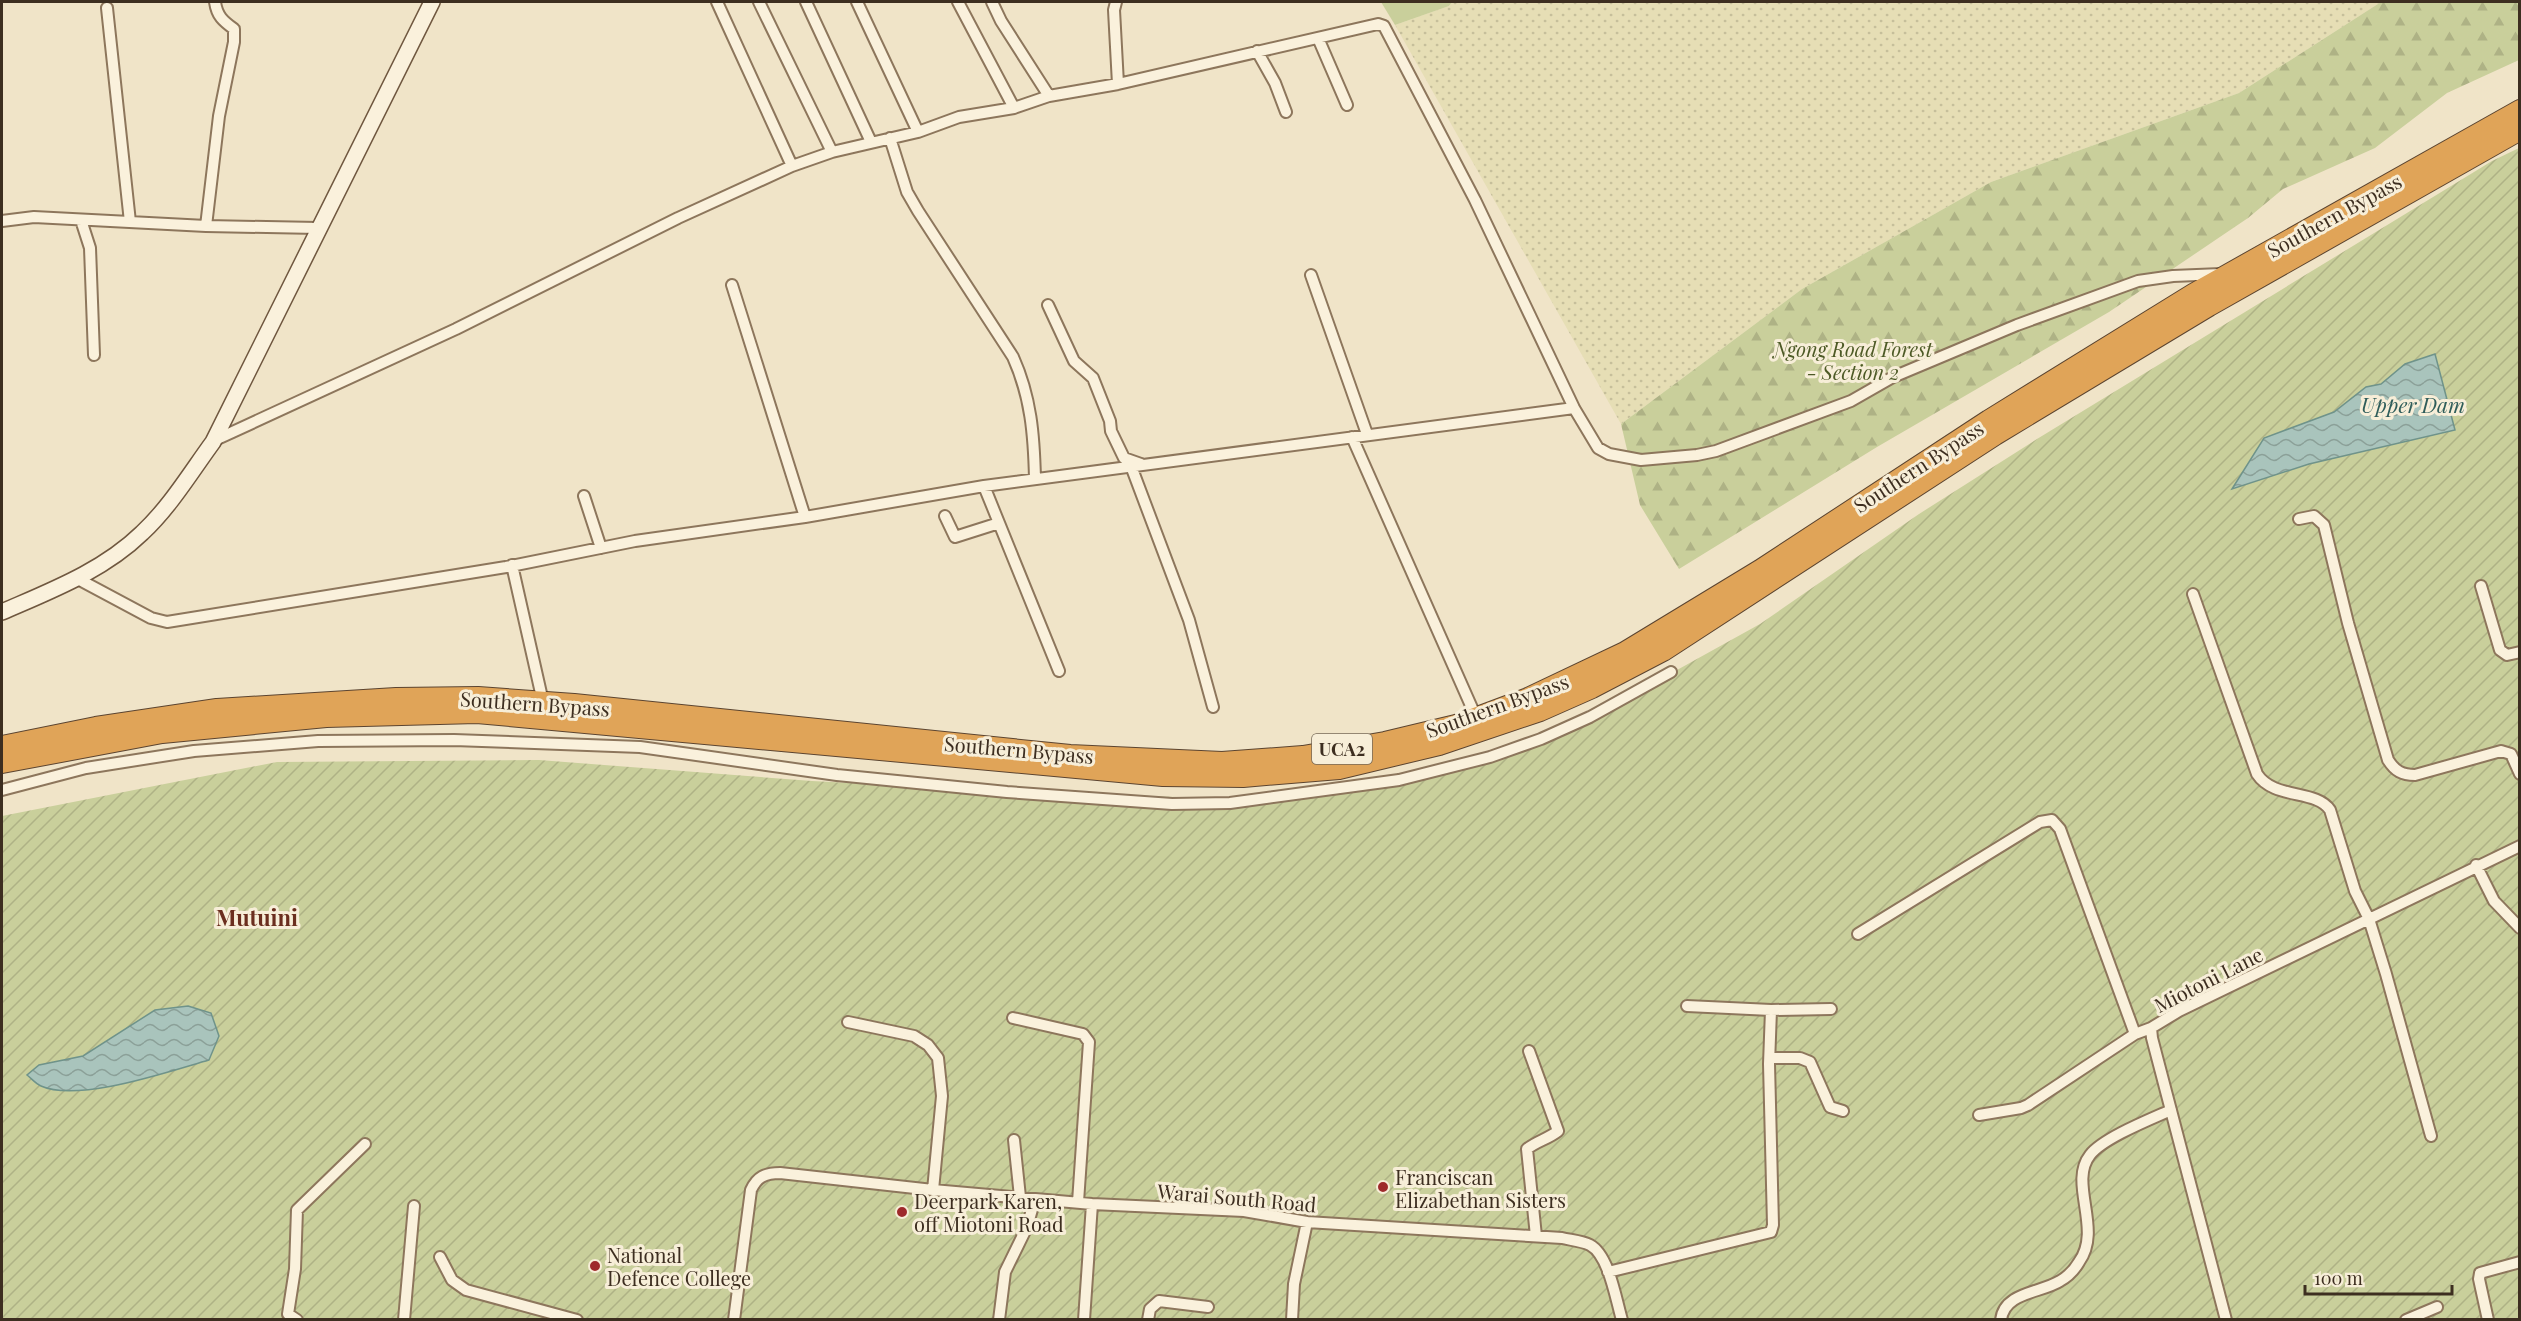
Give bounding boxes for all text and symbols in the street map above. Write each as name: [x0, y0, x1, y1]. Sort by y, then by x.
street label: Southern Bypass: [2262, 167, 2406, 263]
park label: Ngong Road Forest - Section 2: [1772, 335, 1934, 385]
water label: Upper Dam: [2361, 390, 2465, 418]
street label: Southern Bypass: [1848, 414, 1988, 518]
street label: Southern Bypass: [1422, 667, 1572, 743]
street label: Southern Bypass: [459, 684, 611, 722]
street label: Southern Bypass: [943, 729, 1095, 769]
road number: UCA2: [1312, 734, 1372, 764]
district label: Mutuini: [216, 902, 298, 932]
street label: Miotoni Lane: [2149, 940, 2267, 1018]
place label: Franciscan Elizabethan Sisters: [1395, 1163, 1566, 1213]
street label: Warai South Road: [1155, 1177, 1318, 1217]
marker: Franciscan Elizabethan Sisters: [1376, 1180, 1390, 1194]
place label: Deerpark Karen, off Miotoni Road: [914, 1187, 1064, 1237]
marker: Deerpark Karen, off Miotoni Road: [895, 1205, 909, 1219]
place label: National Defence College: [607, 1241, 751, 1291]
scale bar: [2305, 1258, 2452, 1296]
marker: National Defence College: [588, 1259, 602, 1273]
text: 100 m: [2314, 1266, 2363, 1290]

